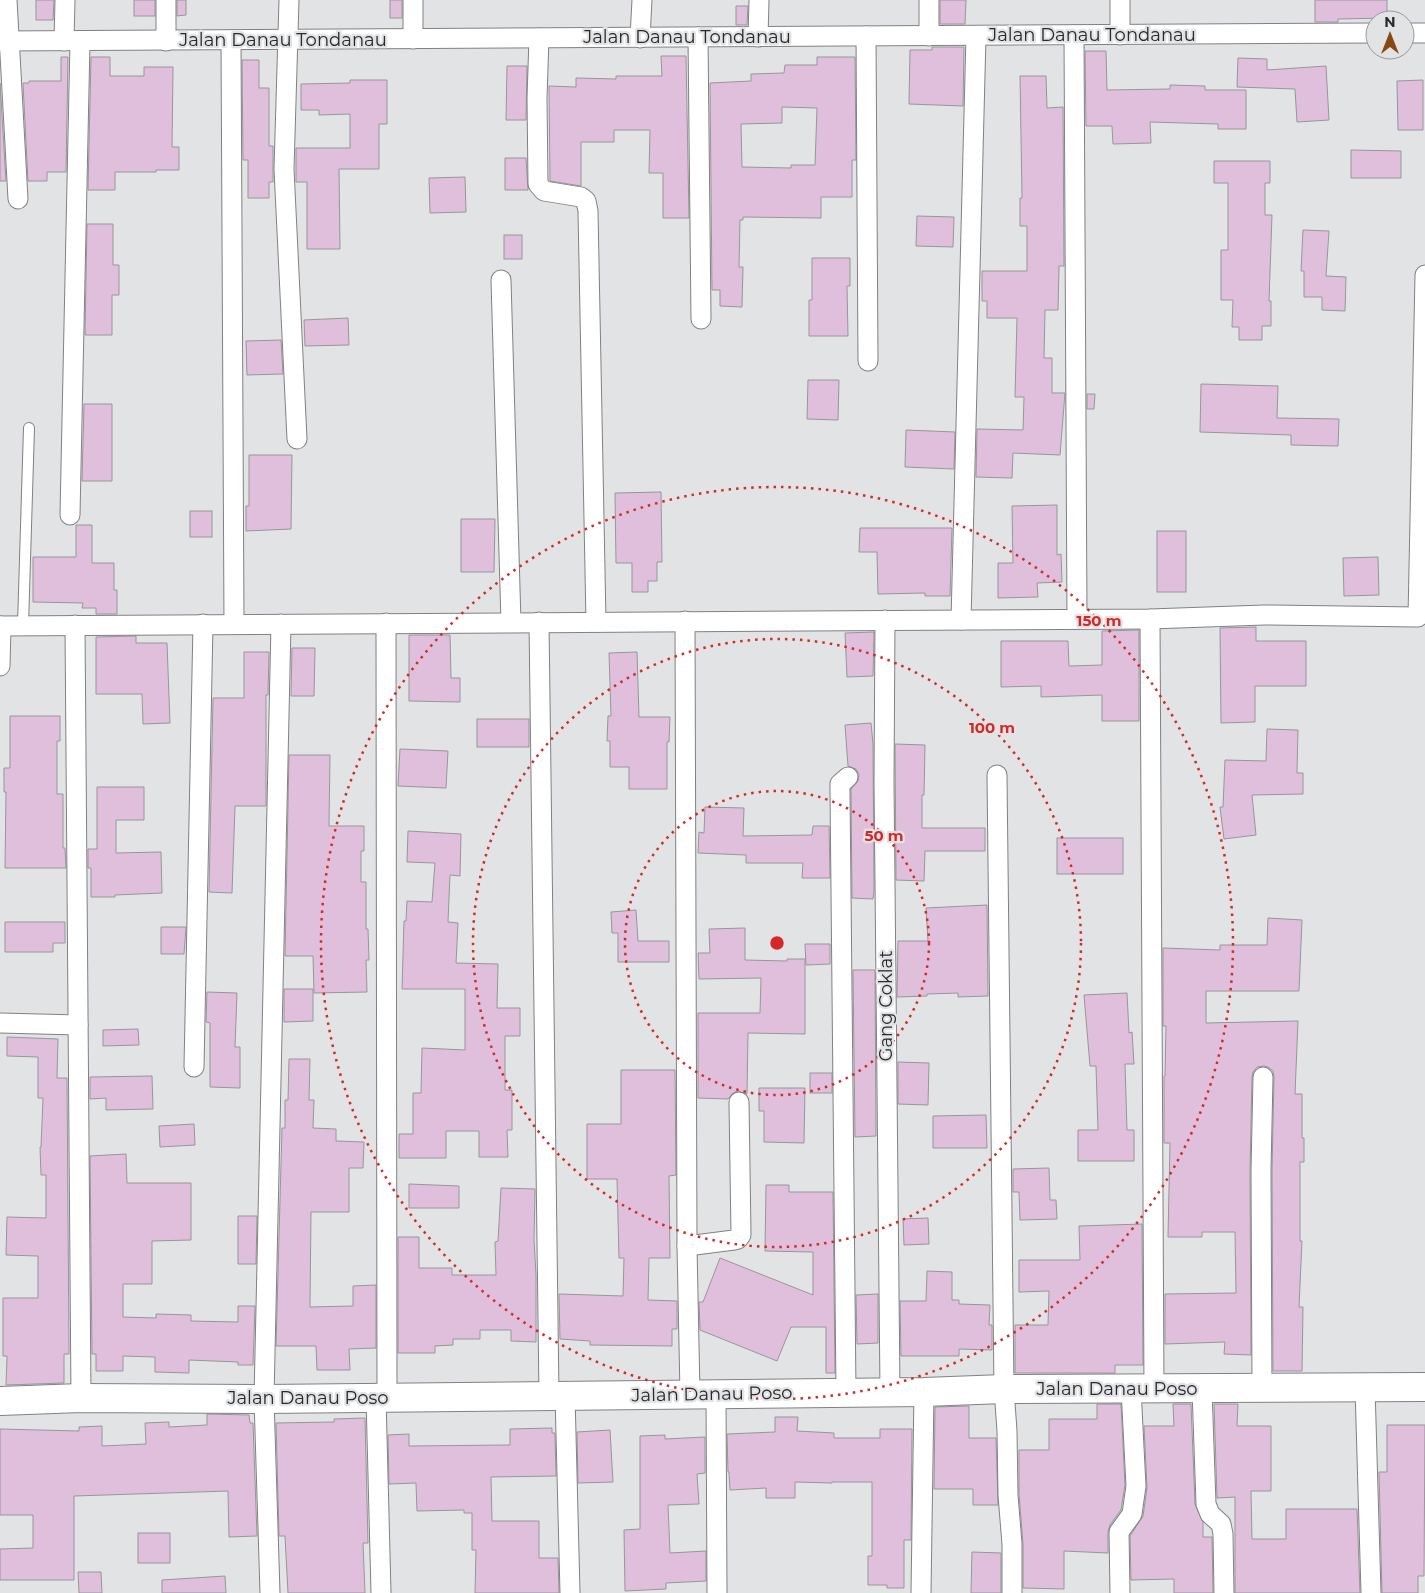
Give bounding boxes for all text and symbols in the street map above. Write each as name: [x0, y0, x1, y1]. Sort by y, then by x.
north arrow: [1365, 10, 1415, 60]
text: N: [1384, 13, 1396, 31]
street label: Jalan Danau Tondanau: [987, 24, 1196, 46]
street label: Jalan Danau Tondanau: [582, 26, 791, 48]
street label: Jalan Danau Tondanau: [178, 29, 387, 51]
text: 150 m: [1077, 611, 1121, 630]
text: 100 m: [969, 718, 1015, 737]
text: 50 m: [864, 826, 904, 845]
centre of rings: [768, 934, 786, 952]
street label: Gang Coklat: [875, 951, 897, 1061]
street label: Jalan Danau Poso: [1035, 1378, 1198, 1400]
street label: Jalan Danau Poso: [630, 1382, 793, 1406]
street label: Jalan Danau Poso: [226, 1387, 389, 1409]

